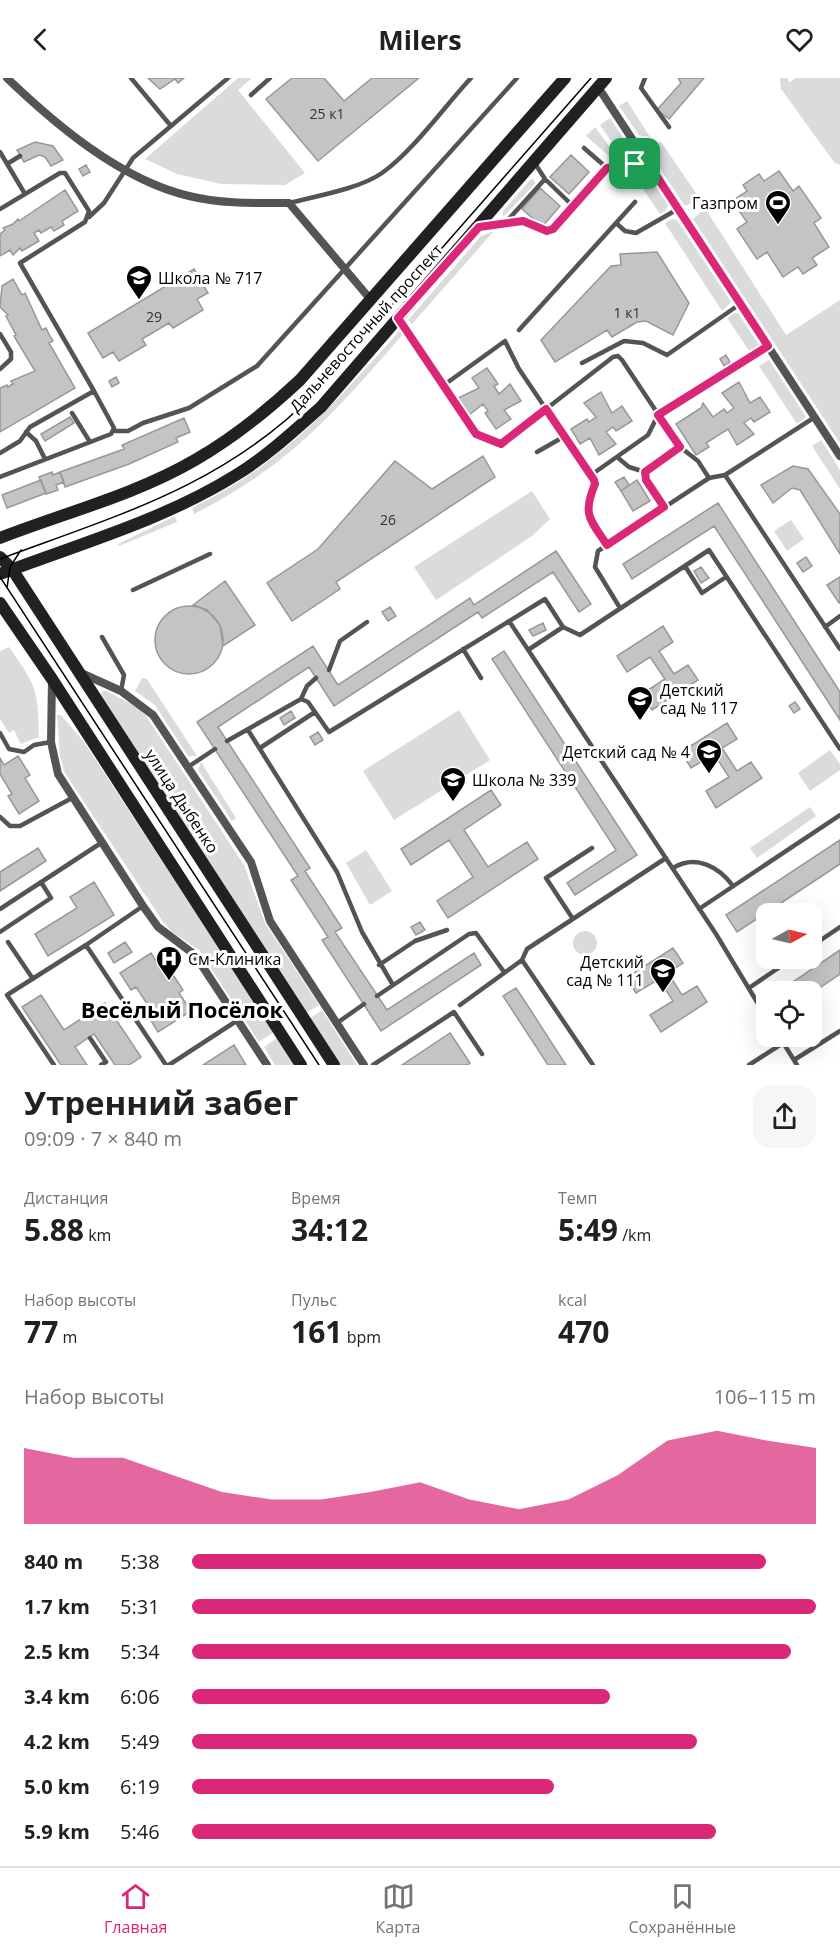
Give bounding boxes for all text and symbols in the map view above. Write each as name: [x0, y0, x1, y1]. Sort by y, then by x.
text: Milers: [378, 21, 462, 58]
icon: back: [24, 23, 57, 56]
icon: heart: [783, 23, 816, 56]
house number: 25 к1: [310, 104, 344, 123]
pin: [609, 138, 660, 189]
icon: arrive: [618, 147, 651, 180]
sports icon: Газпром: [763, 188, 793, 226]
place label: Газпром: [692, 192, 758, 214]
street label: Дальневосточный проспект: [284, 239, 448, 417]
school or university icon: Школа № 717: [124, 263, 154, 301]
place label: Школа № 717: [158, 267, 263, 289]
house number: 1 к1: [614, 303, 640, 322]
house number: 29: [146, 307, 162, 326]
house number: 26: [380, 510, 396, 529]
place label: Детский сад № 117: [660, 679, 738, 719]
school or university icon: Детский сад № 117: [625, 684, 655, 722]
school or university icon: Детский сад № 4: [694, 737, 724, 775]
place label: Детский сад № 4: [563, 741, 690, 763]
street label: улица Дыбенко: [140, 745, 224, 857]
school or university icon: Школа № 339: [438, 765, 468, 803]
place label: Школа № 339: [472, 769, 577, 791]
north arrow: [756, 903, 822, 969]
map controls: [756, 903, 822, 1047]
hospital icon: См-Клиника: [154, 944, 184, 982]
place label: См-Клиника: [188, 948, 282, 970]
place label: Детский сад № 111: [566, 951, 644, 991]
school or university icon: Детский сад № 111: [648, 956, 678, 994]
button: locate: [756, 981, 822, 1047]
district label: Весёлый Посёлок: [81, 994, 284, 1024]
text: Утренний забег: [24, 1080, 298, 1125]
button: share: [753, 1085, 816, 1148]
text: 09:09 · 7 × 840 m: [24, 1125, 182, 1152]
text: Дистанция: [24, 1187, 108, 1209]
text: Время: [291, 1187, 341, 1209]
text: Темп: [558, 1187, 597, 1209]
text: 5.88: [24, 1209, 84, 1250]
text: 34:12: [291, 1209, 368, 1250]
text: 5:49: [558, 1209, 618, 1250]
text: km: [84, 1224, 111, 1246]
text: /km: [618, 1224, 651, 1246]
text: Набор высоты: [24, 1289, 136, 1311]
text: Пульс: [291, 1289, 337, 1311]
text: kcal: [558, 1289, 587, 1311]
text: 77: [24, 1311, 58, 1352]
text: 161: [291, 1311, 342, 1352]
text: 470: [558, 1311, 609, 1352]
text: m: [58, 1326, 77, 1348]
text: bpm: [342, 1326, 381, 1348]
text: Набор высоты: [24, 1383, 164, 1410]
text: 106–115 m: [714, 1383, 816, 1410]
text: 840 m: [24, 1548, 83, 1575]
text: 5:38: [120, 1548, 160, 1575]
text: 1.7 km: [24, 1593, 90, 1620]
text: 5:31: [120, 1593, 160, 1620]
text: 2.5 km: [24, 1638, 90, 1665]
text: 5:34: [120, 1638, 160, 1665]
text: 3.4 km: [24, 1683, 90, 1710]
text: 6:06: [120, 1683, 160, 1710]
text: 4.2 km: [24, 1728, 90, 1755]
text: 5:49: [120, 1728, 160, 1755]
text: 5.0 km: [24, 1773, 90, 1800]
text: 6:19: [120, 1773, 160, 1800]
text: 5.9 km: [24, 1818, 90, 1845]
text: 5:46: [120, 1818, 160, 1845]
tab: Главная: [104, 1880, 167, 1938]
tab: Карта: [376, 1880, 420, 1938]
tab: Сохранённые: [629, 1880, 736, 1938]

